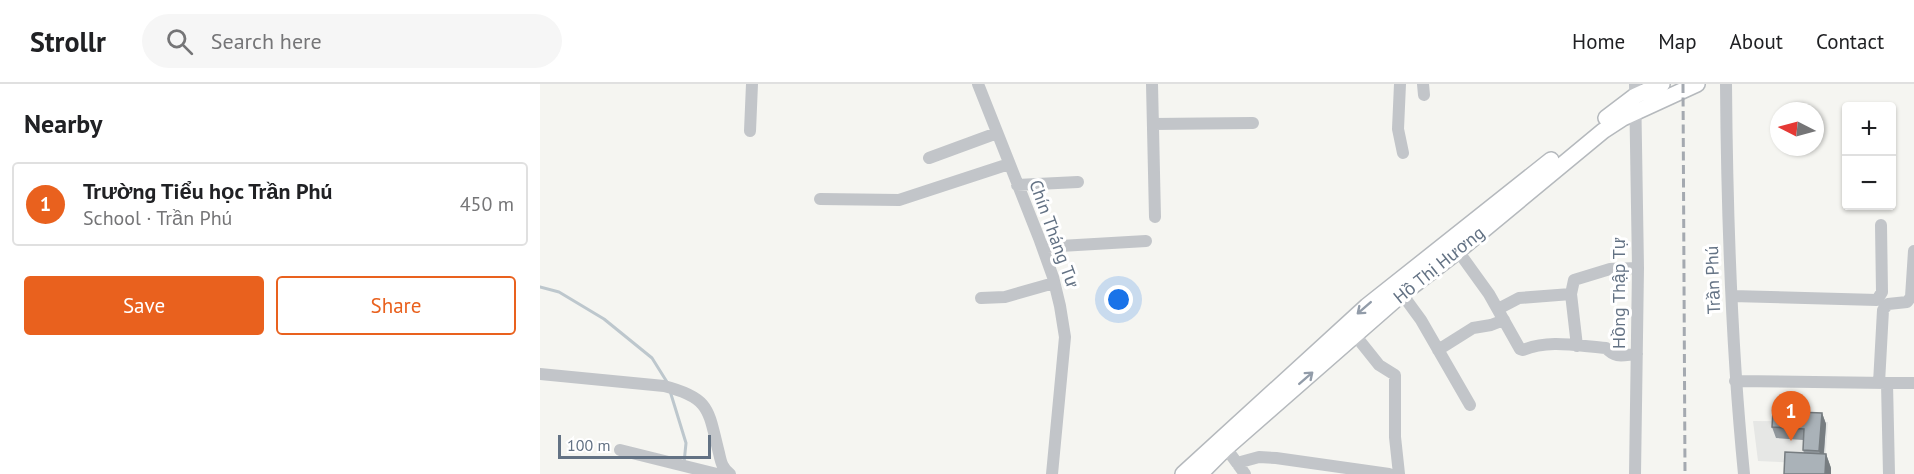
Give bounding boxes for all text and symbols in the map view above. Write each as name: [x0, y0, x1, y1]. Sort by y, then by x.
search box: [142, 14, 562, 68]
text: Strollr: [30, 23, 106, 60]
icon: search: [163, 25, 196, 58]
text: Search here: [211, 27, 322, 55]
text: Home: [1572, 28, 1625, 55]
text: Map: [1658, 28, 1697, 55]
text: About: [1730, 28, 1783, 55]
text: Contact: [1816, 28, 1884, 55]
north arrow: [1770, 102, 1824, 156]
map controls: [1842, 102, 1896, 210]
button: +: [1842, 102, 1896, 156]
text: Nearby: [24, 107, 102, 140]
button: −: [1842, 156, 1896, 210]
text: Trường Tiểu học Trần Phú: [83, 177, 332, 205]
street label: Chín Tháng Tư: [1024, 177, 1085, 291]
text: 1: [40, 191, 51, 217]
text: 450 m: [460, 191, 514, 217]
text: School · Trần Phú: [83, 205, 232, 231]
street label: Hồ Thị Hương: [1389, 221, 1489, 308]
street label: Hồng Thập Tự: [1607, 237, 1630, 349]
street label: Trần Phú: [1700, 245, 1725, 315]
button: Save: [24, 276, 264, 335]
button: Share: [276, 276, 516, 335]
your location: [1104, 285, 1133, 314]
one-way arrow: [1357, 301, 1372, 315]
one-way arrow: [1298, 371, 1313, 385]
pin: 1: [1772, 392, 1810, 441]
scale bar: [558, 432, 711, 460]
text: 100 m: [567, 435, 610, 455]

